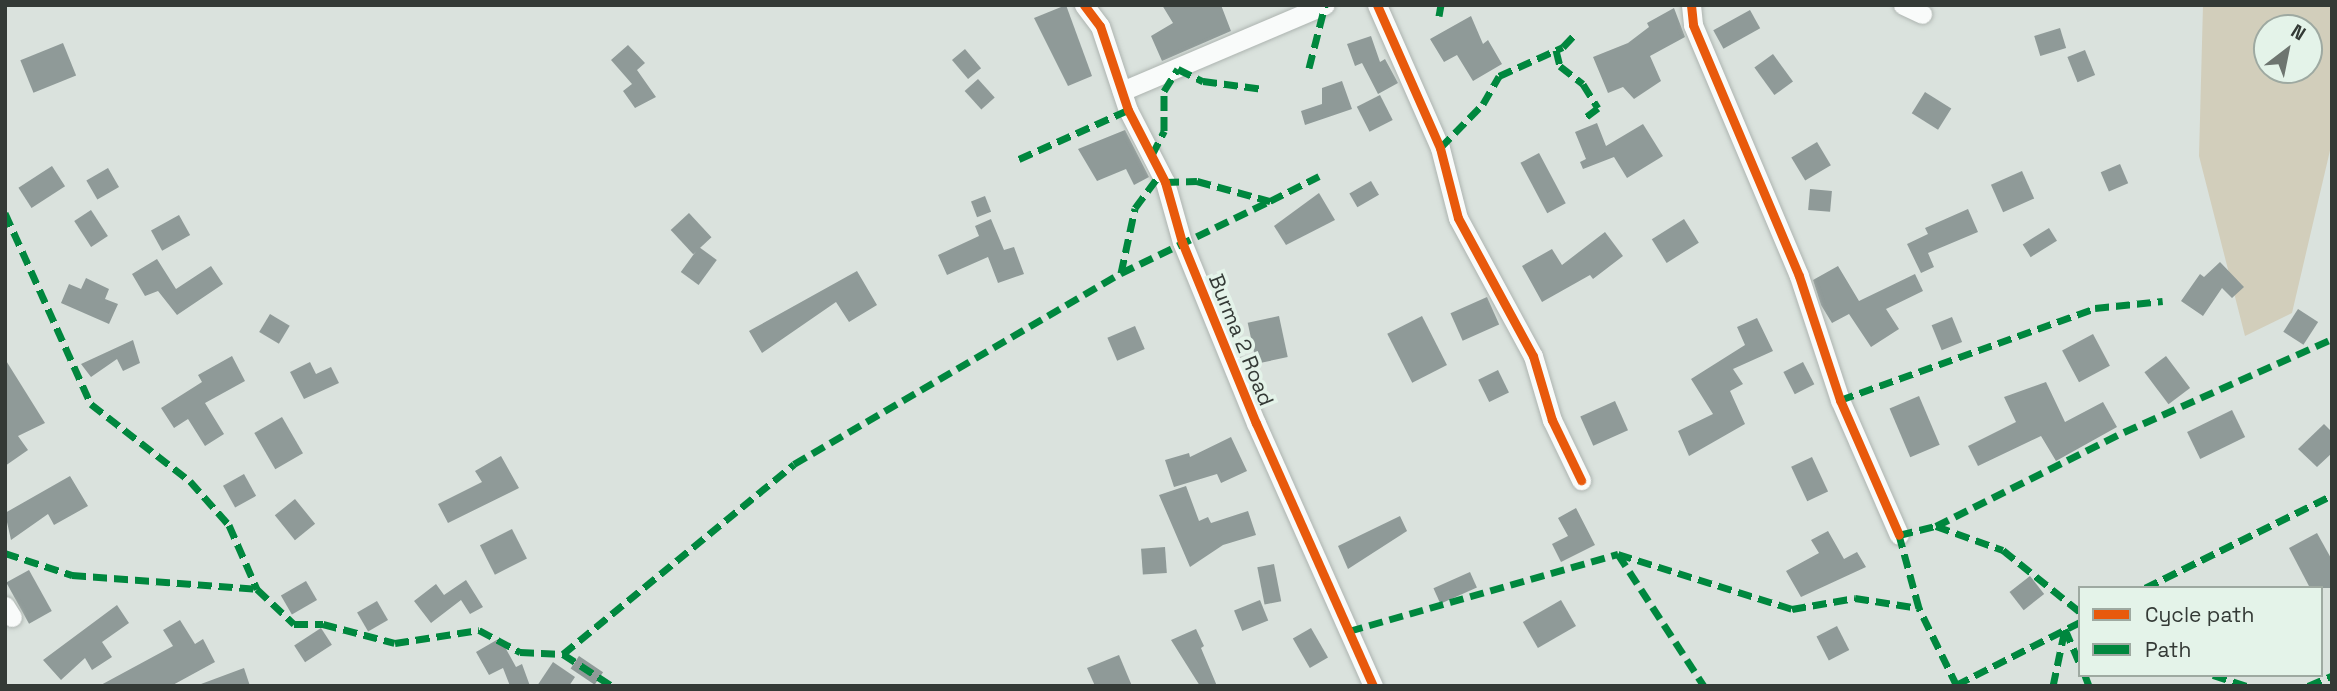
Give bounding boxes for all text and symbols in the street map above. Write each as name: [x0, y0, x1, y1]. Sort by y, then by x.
north arrow: [2253, 14, 2323, 84]
text: N: [2286, 18, 2310, 46]
street label: Burma 2 Road: [1203, 270, 1279, 410]
legend: [2078, 586, 2323, 677]
text: Cycle path: [2145, 601, 2254, 628]
text: Path: [2145, 636, 2191, 663]

